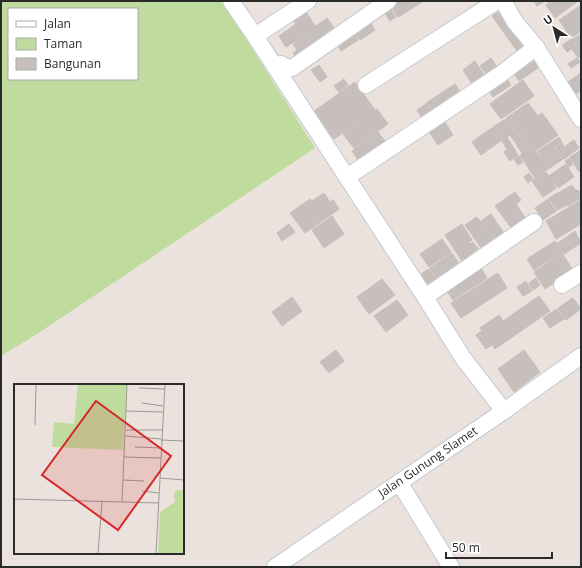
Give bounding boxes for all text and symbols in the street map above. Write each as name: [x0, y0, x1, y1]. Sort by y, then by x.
legend: [8, 8, 138, 80]
north arrow: [534, 8, 574, 48]
text: U: [540, 11, 556, 28]
text: Jalan: [43, 15, 71, 32]
text: Taman: [44, 35, 82, 52]
text: Bangunan: [44, 55, 101, 72]
inset map: [14, 384, 184, 554]
street label: Jalan Gunung Slamet: [374, 422, 481, 502]
scale bar: [446, 534, 552, 560]
text: 50 m: [452, 539, 480, 556]

